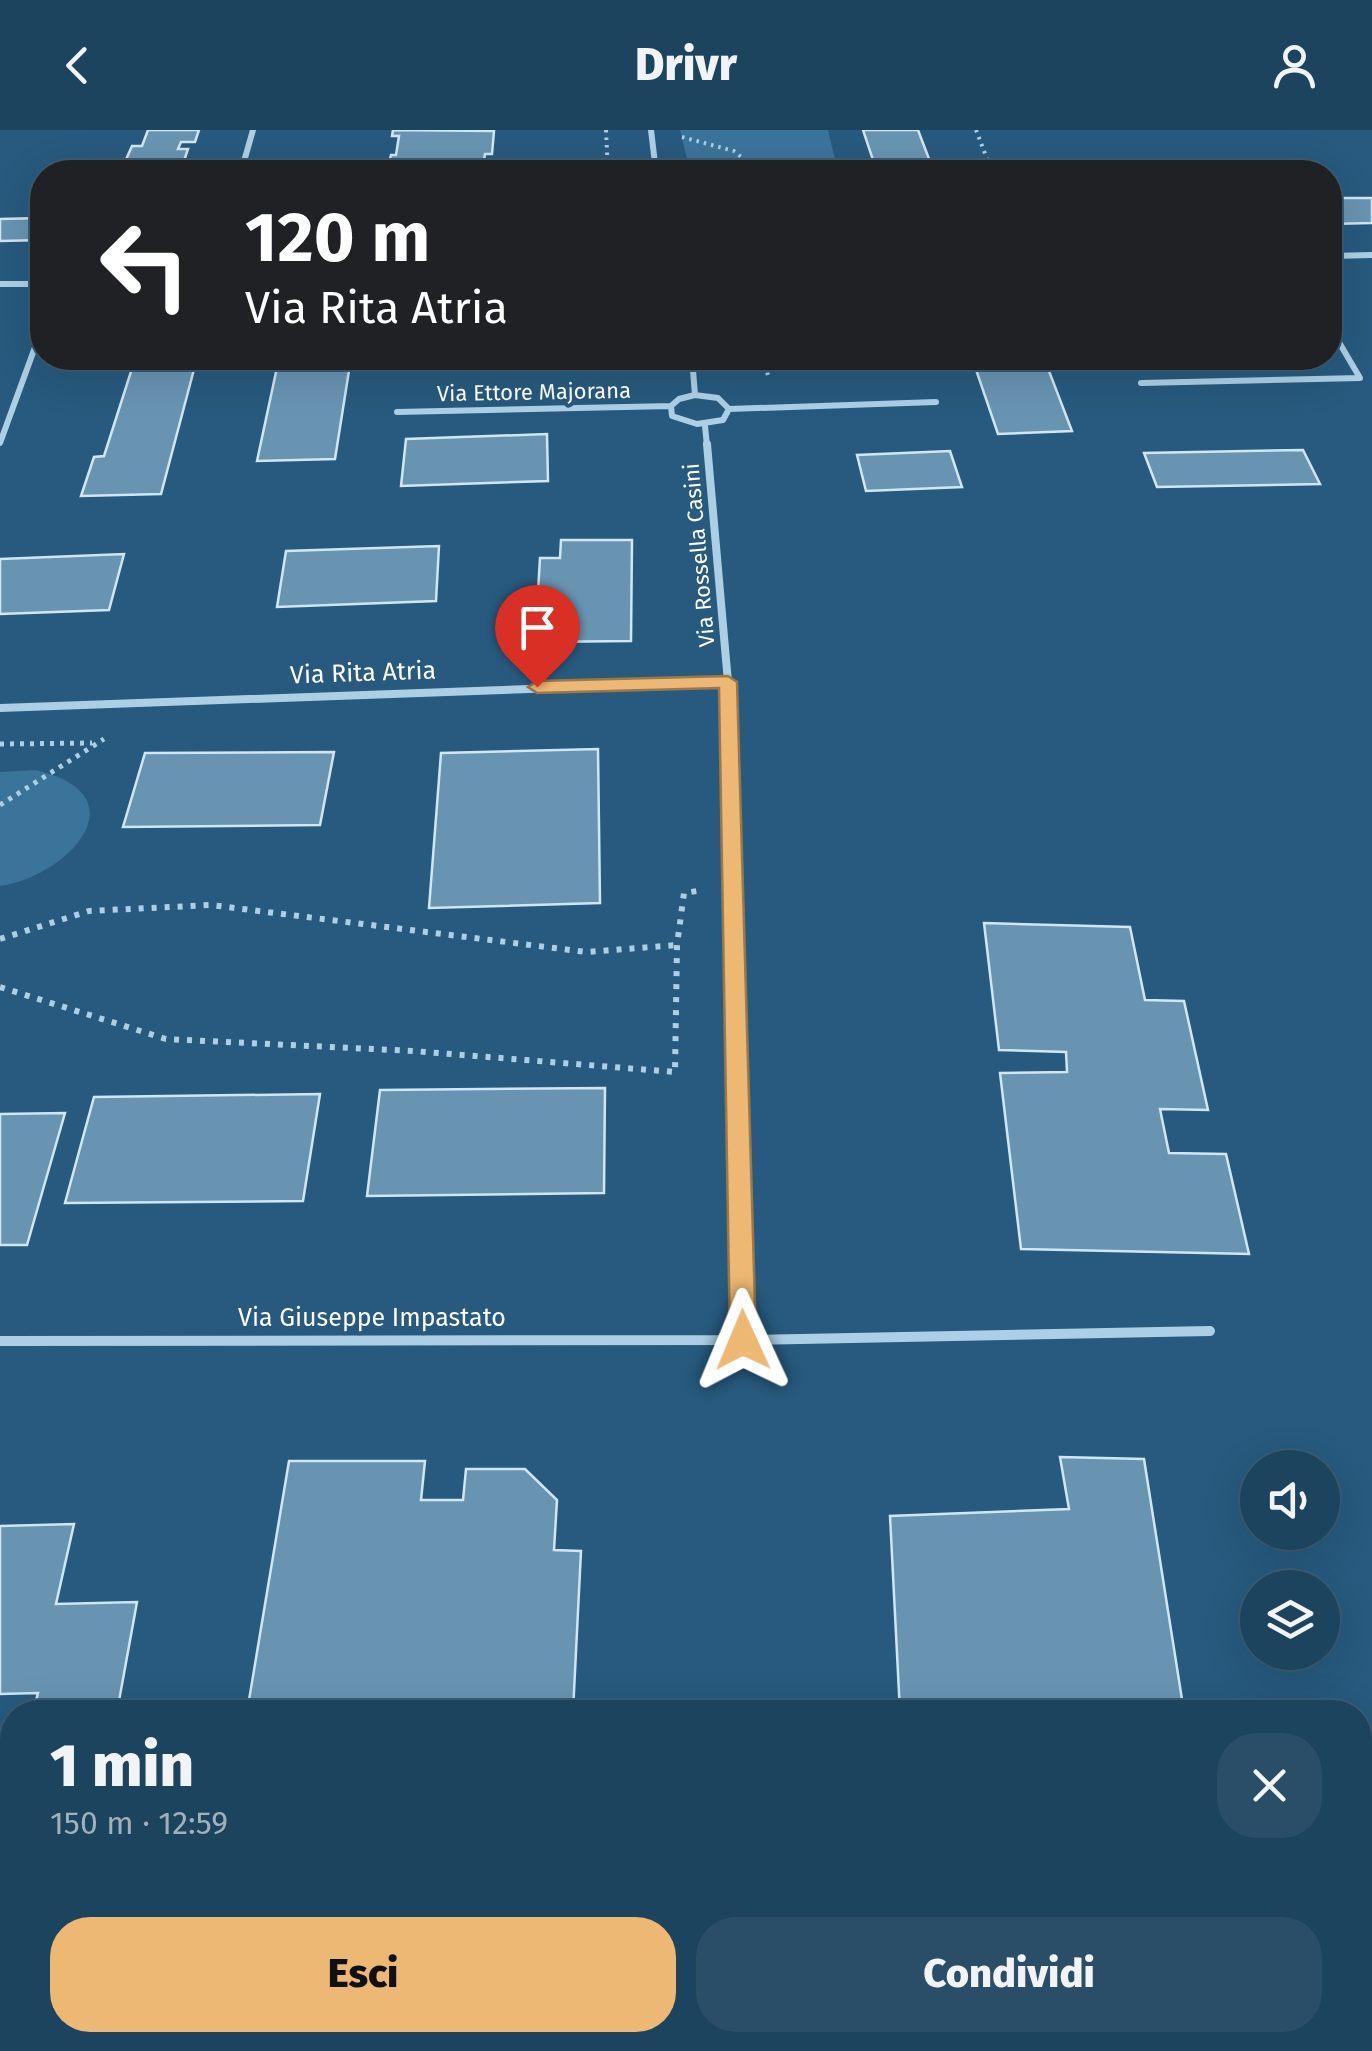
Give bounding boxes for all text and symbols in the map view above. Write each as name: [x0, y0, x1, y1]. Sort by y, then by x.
icon: back: [50, 38, 105, 93]
text: Drivr: [635, 38, 737, 92]
icon: person: [1267, 38, 1322, 93]
text: 120 m: [245, 196, 430, 280]
icon: left: [80, 200, 210, 330]
text: Via Rita Atria: [245, 281, 508, 335]
street label: Via Ettore Majorana: [437, 377, 631, 407]
street label: Via Rossella Casini: [678, 462, 720, 648]
pin: [495, 585, 580, 688]
icon: arrive: [510, 600, 565, 655]
street label: Via Rita Atria: [289, 655, 437, 691]
position arrow: [691, 1288, 795, 1392]
street label: Via Giuseppe Impastato: [238, 1303, 506, 1333]
map controls: [1240, 1450, 1340, 1670]
button: sound: [1240, 1450, 1340, 1550]
button: layers: [1240, 1570, 1340, 1670]
text: 1 min: [50, 1730, 194, 1802]
button: close: [1217, 1733, 1322, 1838]
text: 150 m · 12:59: [50, 1804, 228, 1842]
button: Esci: [50, 1917, 676, 2032]
button: Condividi: [696, 1917, 1322, 2032]

